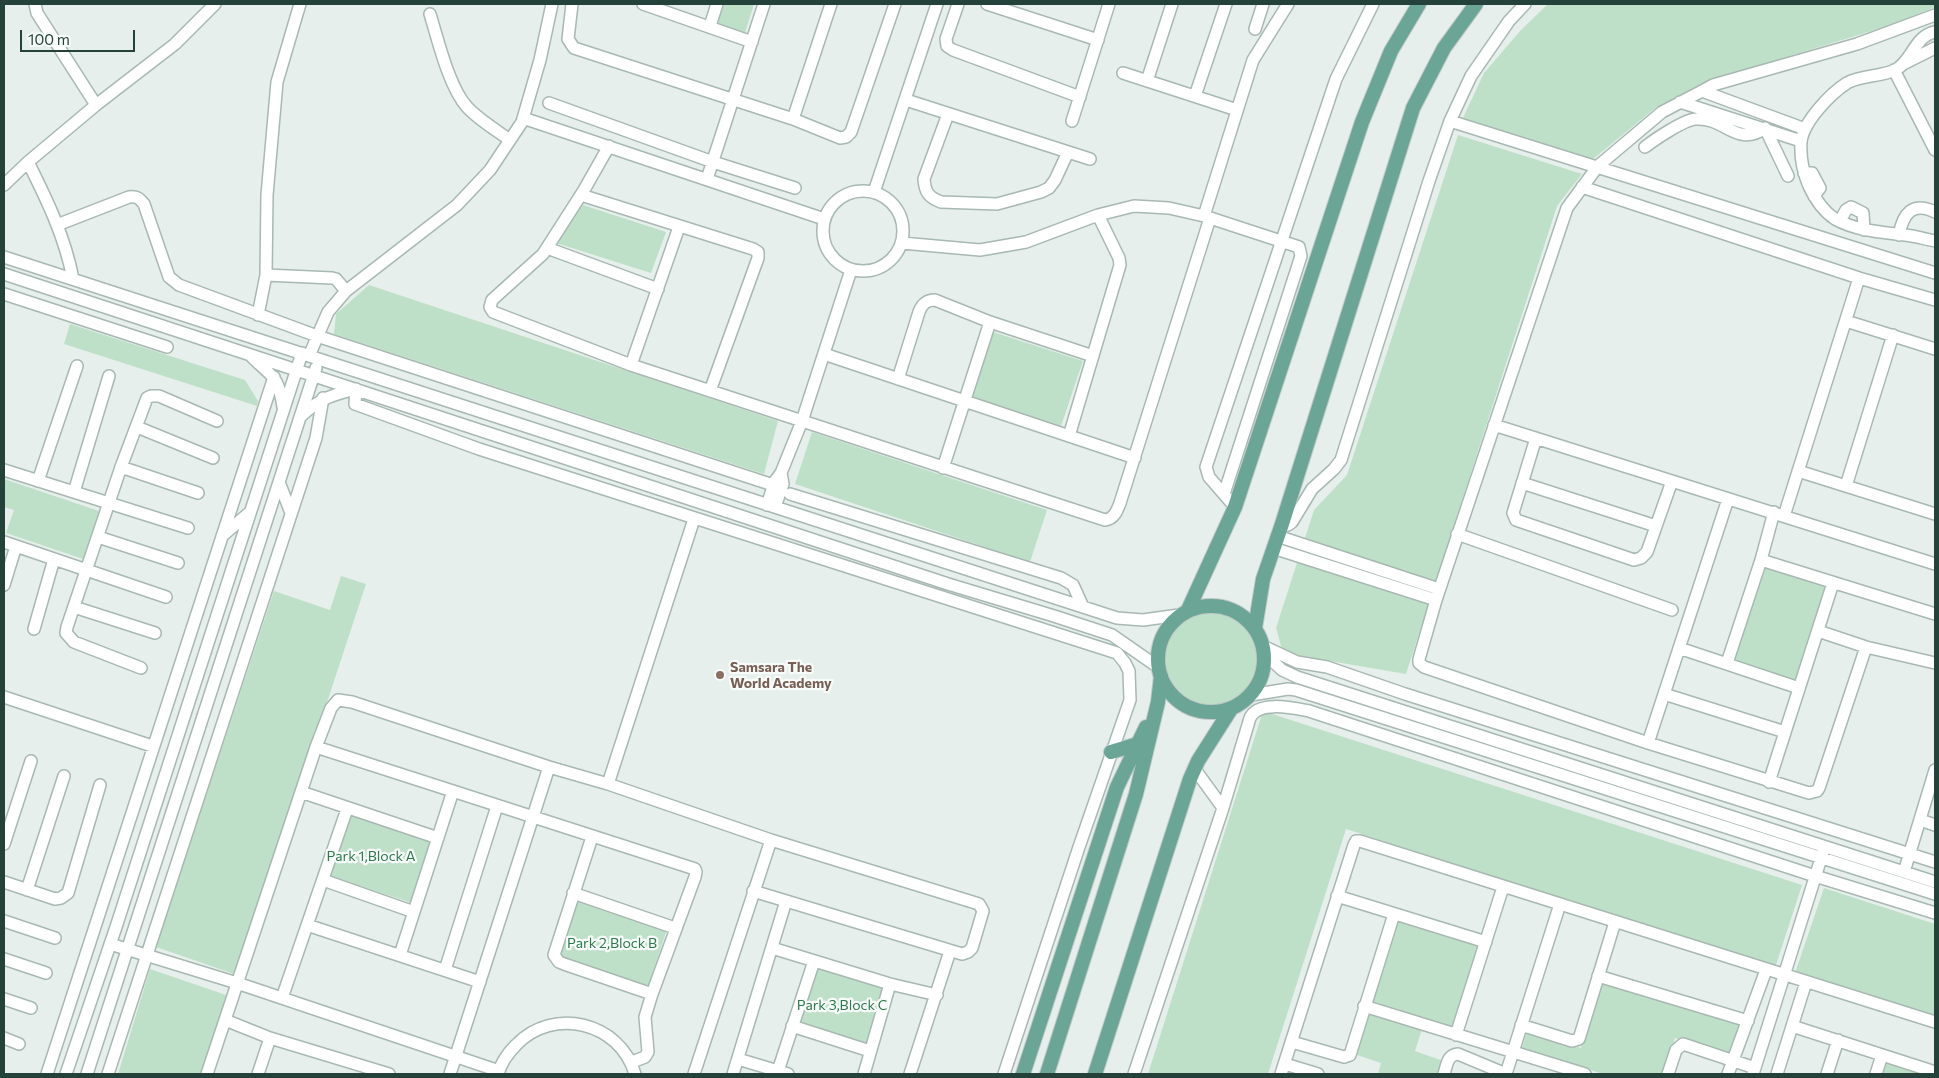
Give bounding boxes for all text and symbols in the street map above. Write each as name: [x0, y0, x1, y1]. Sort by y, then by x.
scale bar: [22, 20, 138, 52]
text: 100 m: [28, 30, 70, 48]
place label: Samsara The World Academy: [730, 659, 832, 692]
marker: Samsara The World Academy: [714, 669, 726, 681]
park label: Park 1,Block A: [327, 848, 415, 864]
park label: Park 2,Block B: [567, 935, 657, 951]
park label: Park 3,Block C: [797, 997, 887, 1013]

